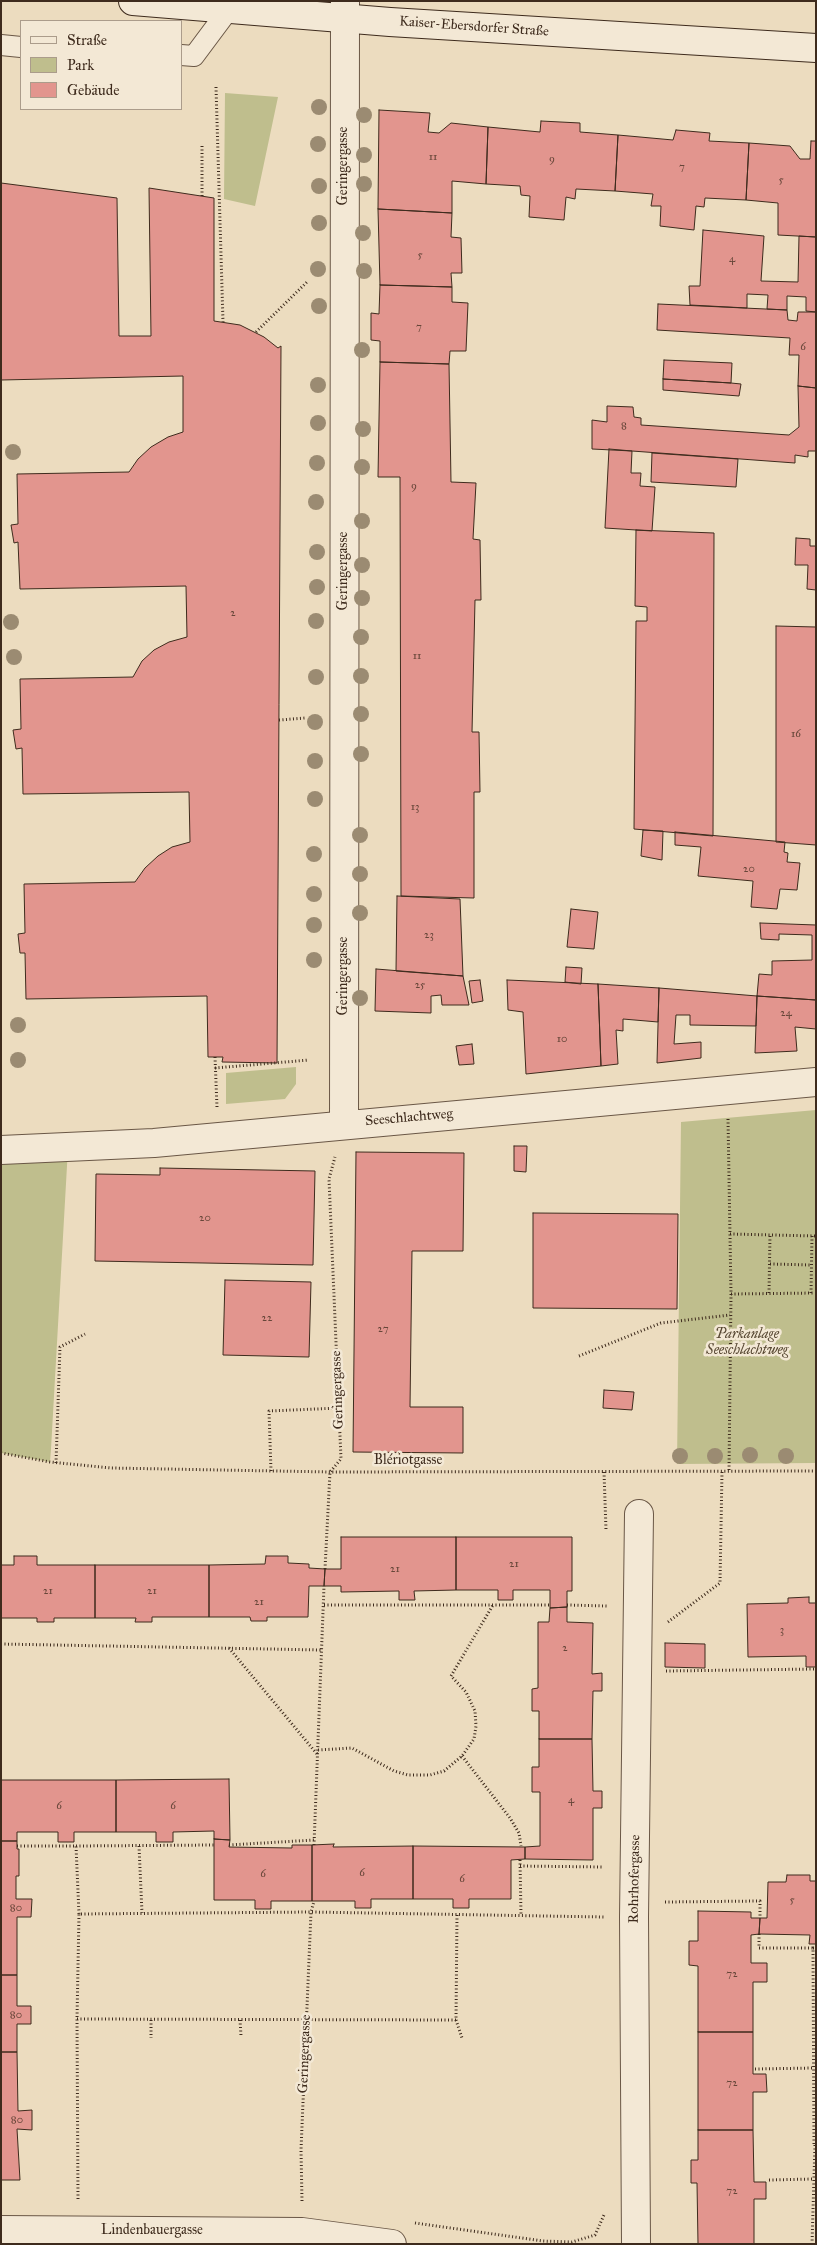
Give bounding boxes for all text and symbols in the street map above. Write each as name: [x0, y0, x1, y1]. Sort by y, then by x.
street label: Kaiser-Ebersdorfer Straße: [399, 13, 549, 41]
legend: [20, 20, 182, 110]
text: Straße: [67, 31, 107, 49]
text: Park: [67, 56, 94, 74]
text: Gebäude: [67, 81, 120, 99]
street label: Geringergasse: [336, 127, 352, 205]
house number: 11: [429, 150, 437, 164]
house number: 9: [549, 152, 555, 166]
house number: 7: [679, 160, 685, 174]
house number: 5: [778, 173, 784, 187]
house number: 5: [417, 248, 423, 262]
house number: 4: [729, 252, 735, 266]
house number: 7: [416, 320, 422, 334]
house number: 6: [800, 340, 806, 354]
house number: 8: [621, 419, 627, 433]
house number: 9: [411, 479, 417, 493]
street label: Geringergasse: [336, 532, 352, 610]
house number: 2: [230, 606, 236, 620]
house number: 11: [413, 649, 421, 663]
house number: 16: [791, 727, 801, 741]
house number: 13: [411, 800, 419, 814]
house number: 20: [743, 862, 755, 876]
house number: 23: [424, 928, 434, 942]
street label: Geringergasse: [336, 937, 352, 1015]
house number: 25: [415, 978, 425, 992]
house number: 24: [780, 1006, 792, 1020]
house number: 10: [557, 1032, 567, 1046]
street label: Seeschlachtweg: [364, 1106, 454, 1130]
house number: 20: [199, 1211, 211, 1225]
house number: 22: [262, 1311, 272, 1325]
house number: 27: [378, 1322, 388, 1336]
park label: Parkanlage Seeschlachtweg: [706, 1327, 788, 1360]
street label: Geringergasse: [328, 1350, 348, 1430]
street label: Blériotgasse: [374, 1453, 442, 1469]
house number: 21: [509, 1557, 519, 1571]
house number: 21: [390, 1562, 400, 1576]
house number: 21: [43, 1584, 53, 1598]
house number: 21: [147, 1584, 157, 1598]
house number: 21: [254, 1595, 264, 1609]
house number: 3: [780, 1623, 784, 1637]
house number: 2: [562, 1641, 568, 1655]
house number: 4: [568, 1793, 574, 1807]
house number: 6: [56, 1799, 62, 1813]
house number: 6: [170, 1799, 176, 1813]
street label: Rohrhofergasse: [626, 1834, 644, 1924]
house number: 6: [359, 1866, 365, 1880]
house number: 6: [260, 1867, 266, 1881]
house number: 6: [459, 1872, 465, 1886]
house number: 5: [789, 1893, 795, 1907]
house number: 80: [10, 1901, 22, 1915]
house number: 72: [726, 1967, 738, 1981]
house number: 80: [10, 2008, 22, 2022]
street label: Geringergasse: [295, 2014, 315, 2094]
house number: 72: [726, 2076, 738, 2090]
house number: 80: [11, 2113, 23, 2127]
house number: 72: [726, 2184, 738, 2198]
street label: Lindenbauergasse: [101, 2223, 203, 2239]

